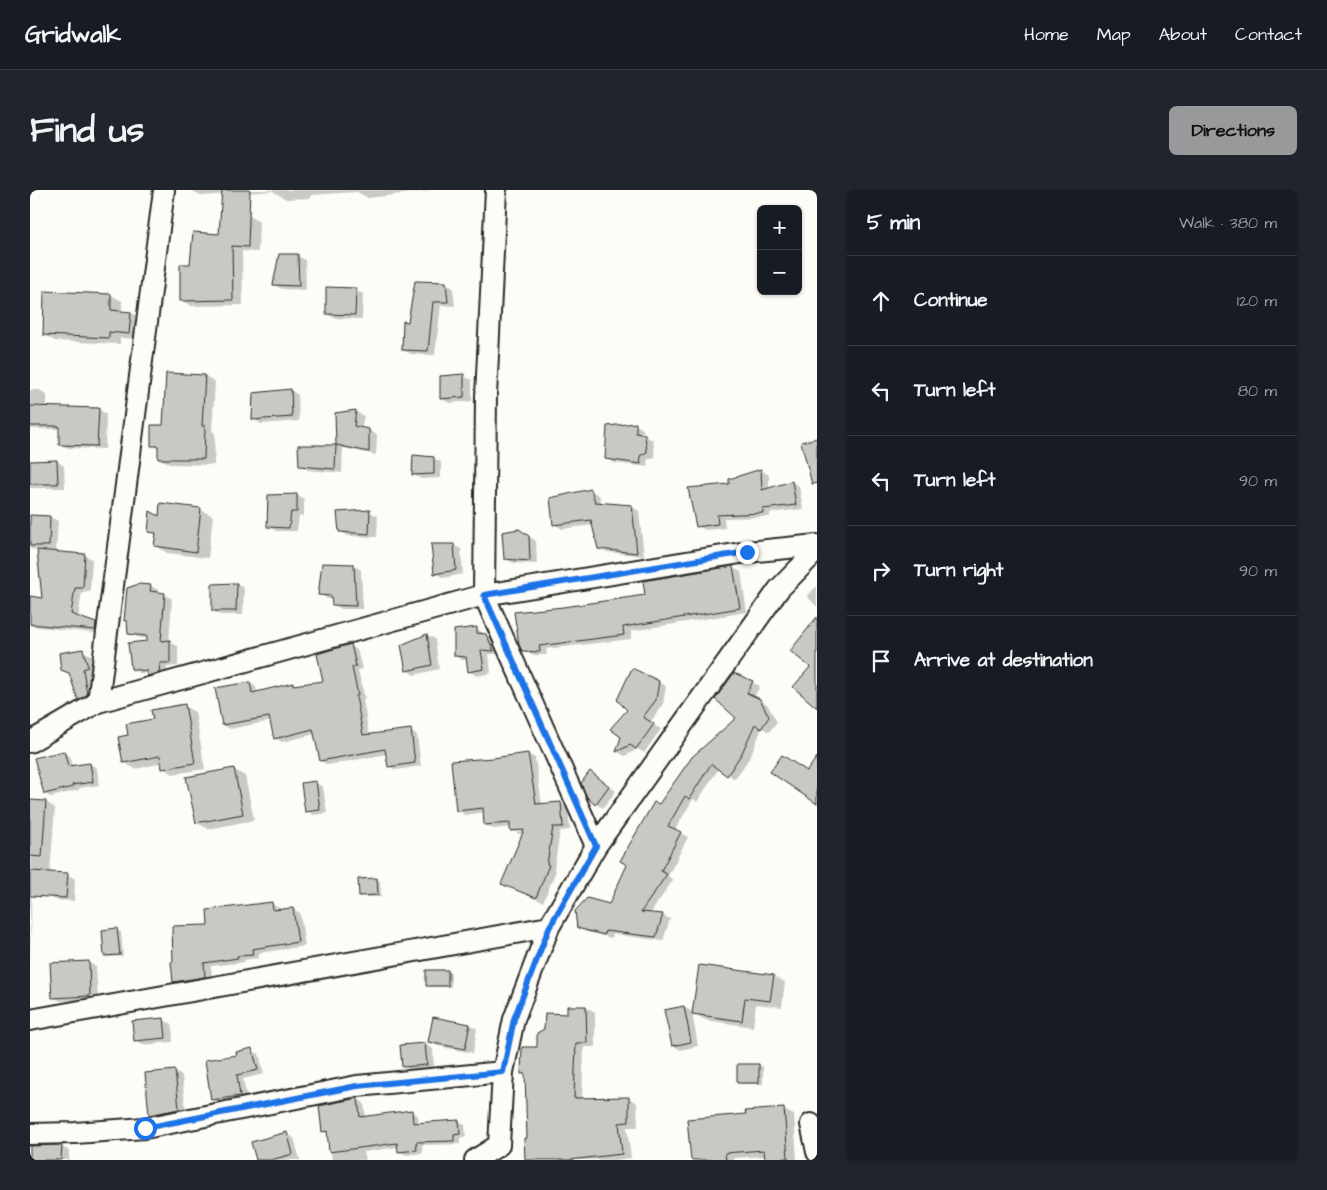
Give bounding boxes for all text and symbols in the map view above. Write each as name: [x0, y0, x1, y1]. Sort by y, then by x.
text: Gridwalk: [25, 18, 121, 52]
text: Home: [1024, 22, 1069, 47]
text: Map: [1097, 22, 1131, 47]
text: About: [1159, 22, 1207, 47]
text: Contact: [1235, 22, 1302, 47]
text: Find us: [30, 106, 144, 155]
button: Directions: [1169, 106, 1297, 155]
map controls: [757, 205, 802, 295]
button: +: [757, 205, 802, 250]
text: 5 min: [867, 208, 920, 237]
text: Walk · 380 m: [1179, 212, 1277, 234]
button: −: [757, 250, 802, 295]
icon: ahead: [867, 287, 895, 315]
text: Continue: [914, 287, 988, 314]
text: 120 m: [1237, 290, 1277, 312]
icon: left: [867, 377, 895, 405]
text: Turn left: [914, 377, 995, 404]
text: 80 m: [1238, 380, 1277, 402]
icon: left: [867, 467, 895, 495]
text: Turn left: [914, 467, 995, 494]
text: 90 m: [1239, 470, 1277, 492]
route end: [736, 541, 759, 564]
icon: right: [867, 557, 895, 585]
text: Turn right: [914, 557, 1003, 584]
text: 90 m: [1239, 560, 1277, 582]
icon: arrive: [867, 647, 895, 675]
text: Arrive at destination: [914, 647, 1093, 674]
route start: [134, 1117, 157, 1140]

